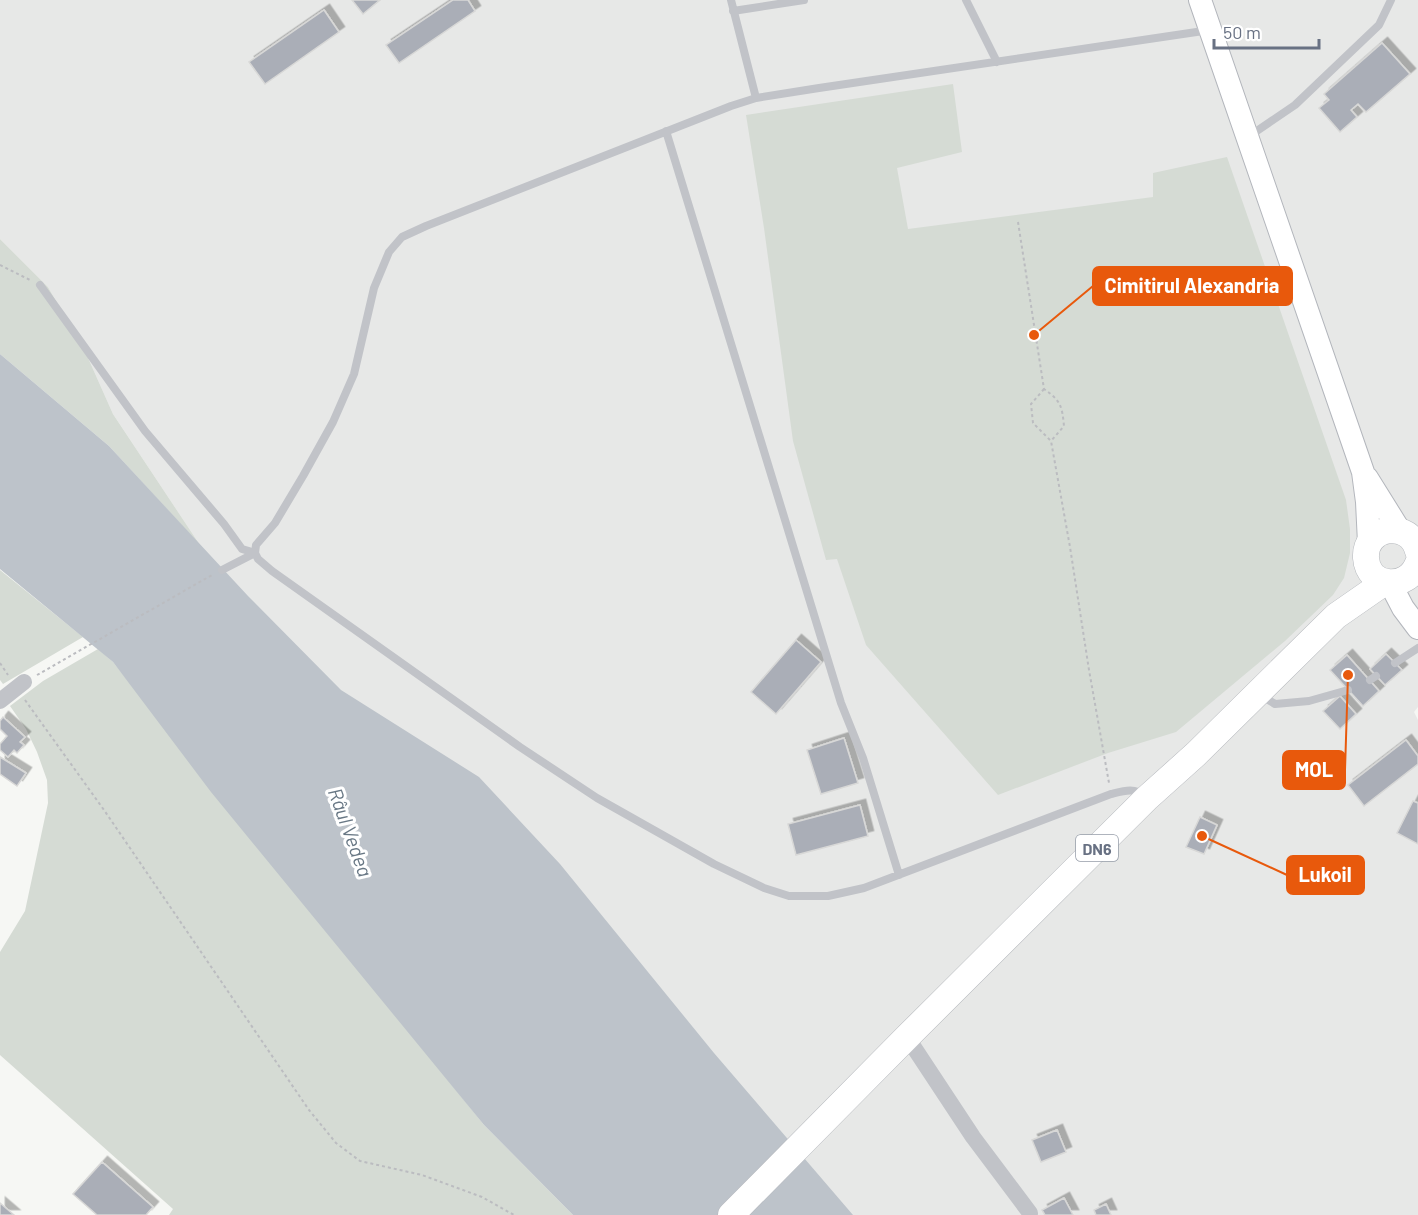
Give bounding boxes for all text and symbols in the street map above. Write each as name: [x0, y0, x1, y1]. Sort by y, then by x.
scale bar: [1214, 12, 1319, 50]
text: 50 m: [1223, 21, 1261, 43]
callout: Cimitirul Alexandria: [1093, 267, 1292, 305]
text: Cimitirul Alexandria: [1105, 273, 1279, 297]
callout: MOL: [1283, 751, 1345, 789]
text: MOL: [1295, 757, 1333, 781]
water label: Râul Vedea: [324, 784, 378, 880]
road number: DN6: [1076, 835, 1118, 861]
callout: Lukoil: [1287, 856, 1364, 894]
text: Lukoil: [1298, 862, 1352, 886]

